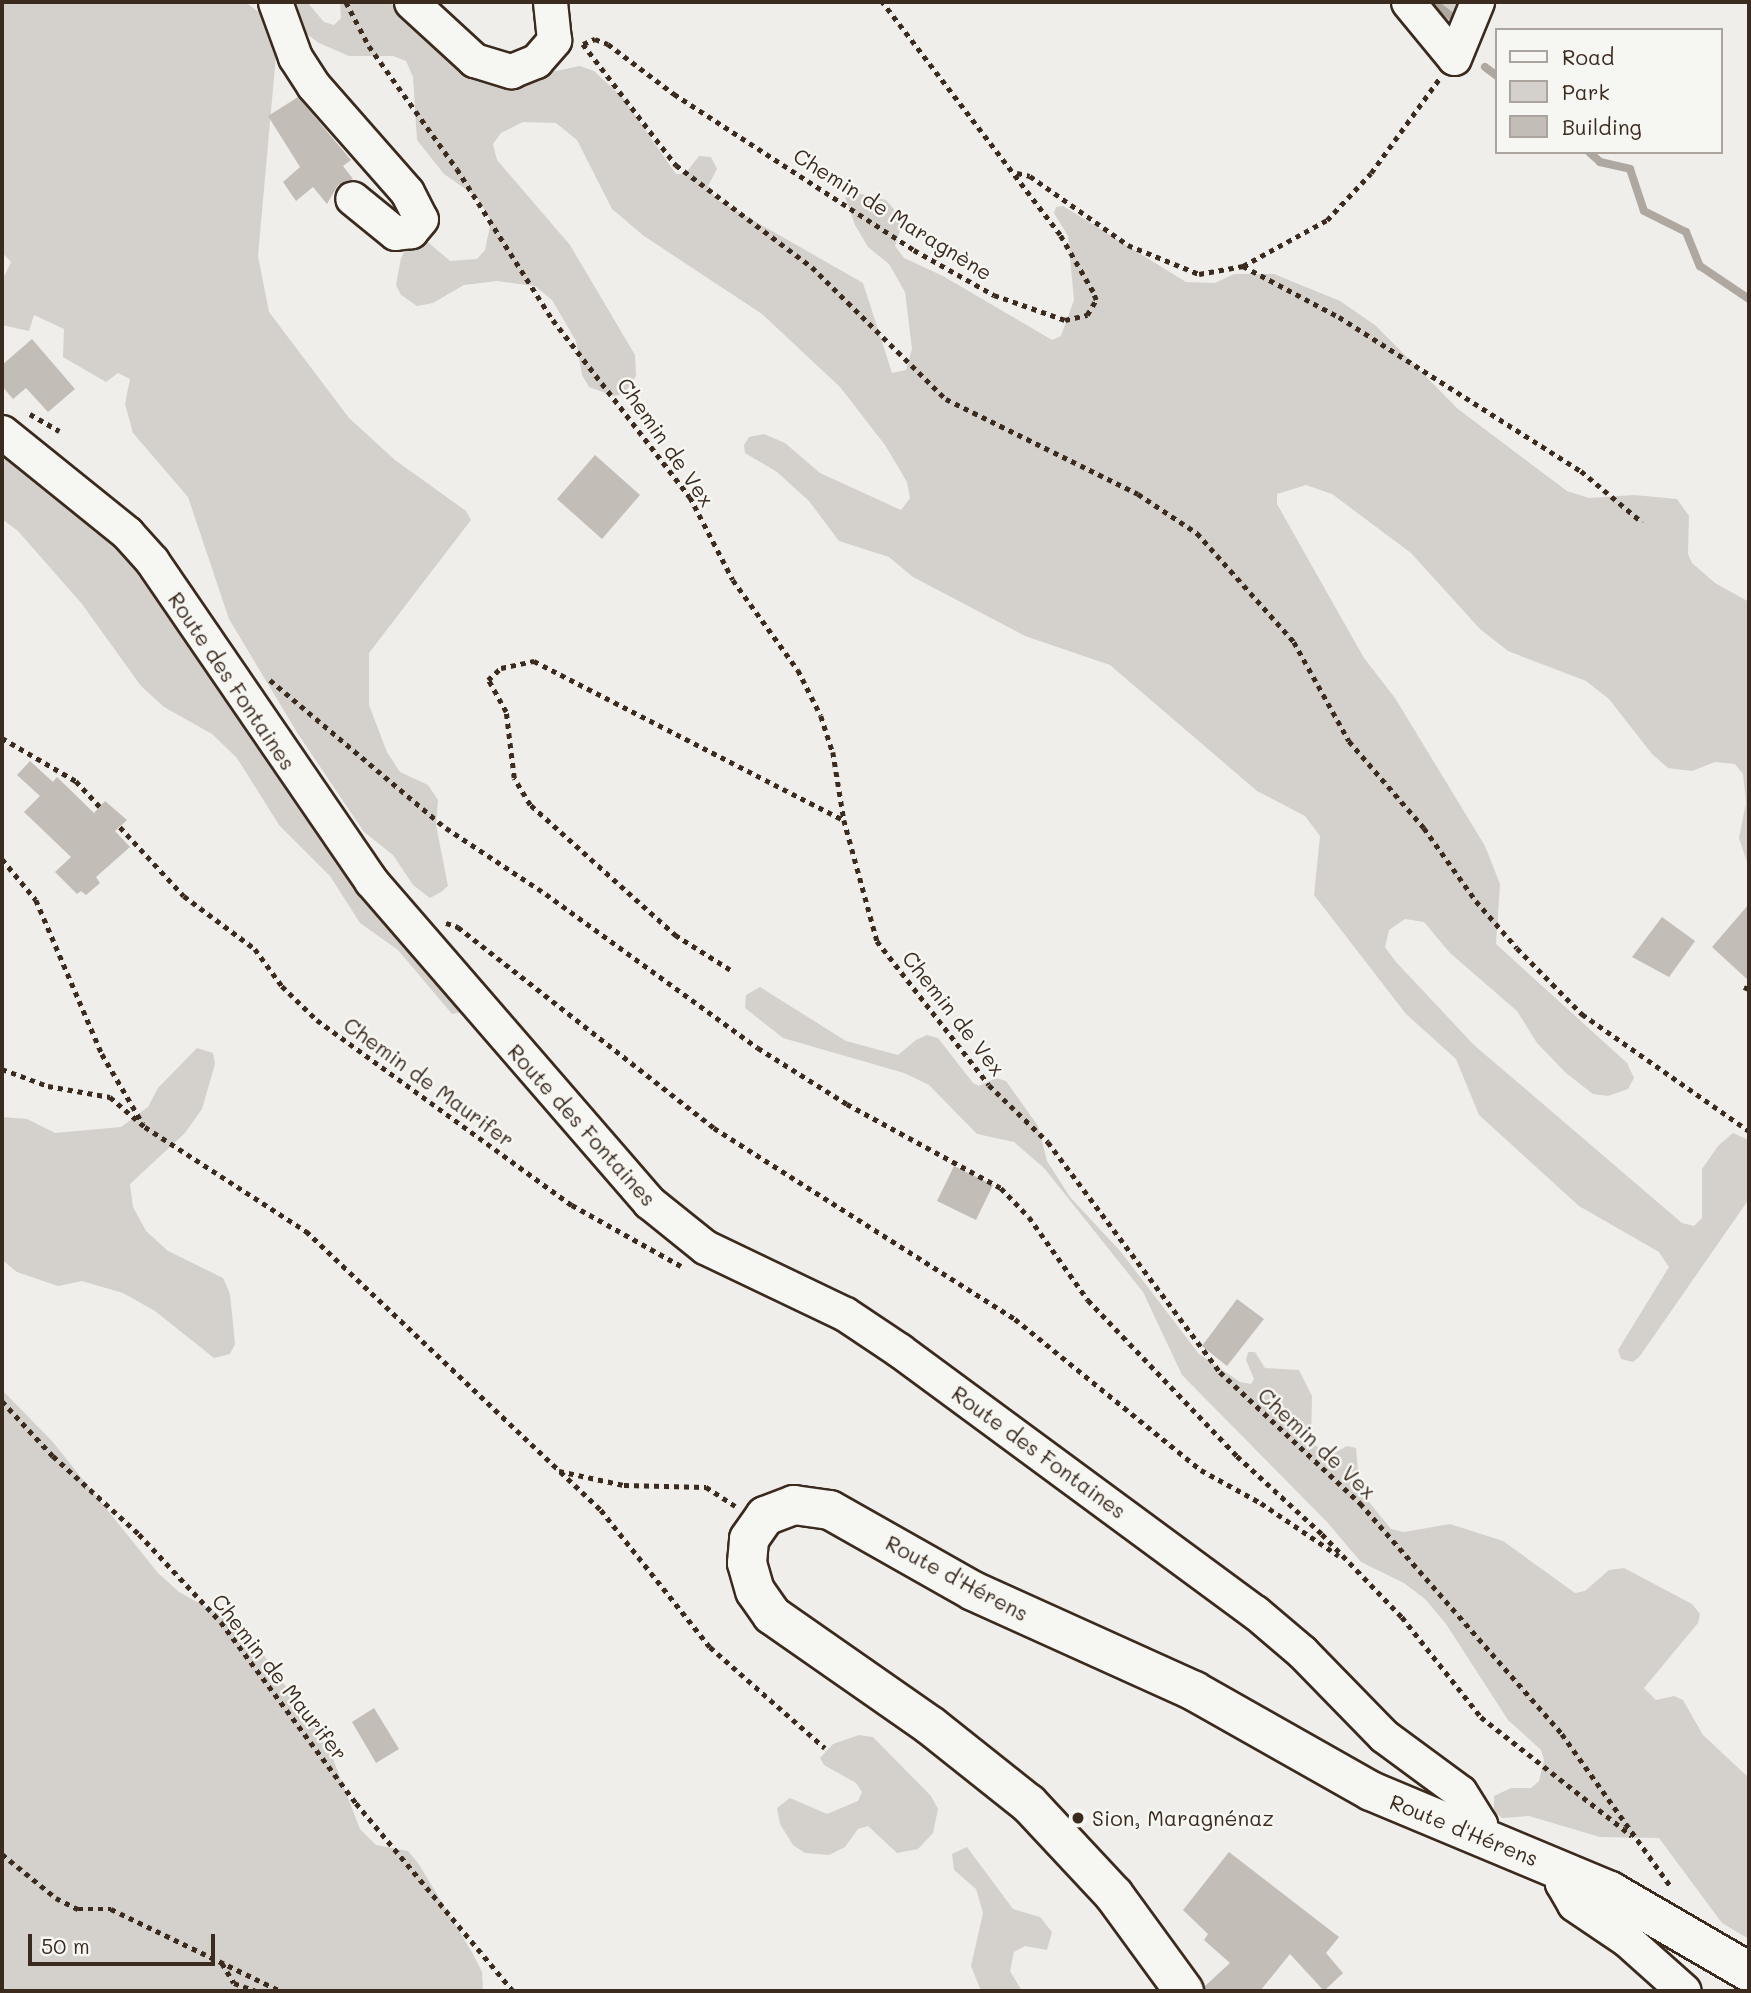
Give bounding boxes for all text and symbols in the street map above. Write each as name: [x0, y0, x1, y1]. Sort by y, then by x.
legend: [1496, 28, 1723, 154]
text: Road: [1562, 43, 1614, 70]
text: Park: [1562, 78, 1610, 105]
text: Building: [1562, 113, 1642, 140]
street label: Chemin de Maragnène: [789, 143, 997, 285]
street label: Chemin de Vex: [612, 373, 720, 511]
street label: Route des Fontaines: [163, 587, 301, 775]
street label: Chemin de Vex: [897, 946, 1011, 1080]
street label: Chemin de Maurifer: [339, 1012, 519, 1152]
street label: Route des Fontaines: [503, 1039, 661, 1211]
street label: Route des Fontaines: [947, 1380, 1131, 1524]
street label: Chemin de Vex: [1253, 1382, 1381, 1504]
street label: Route d'Hérens: [881, 1530, 1033, 1626]
street label: Chemin de Maurifer: [207, 1589, 353, 1765]
street label: Route d'Hérens: [1386, 1789, 1542, 1871]
place label: Sion, Maragnénaz: [1092, 1805, 1274, 1831]
marker: Sion, Maragnénaz: [1070, 1810, 1086, 1826]
scale bar: [32, 1920, 219, 1964]
text: 50 m: [41, 1932, 90, 1959]

